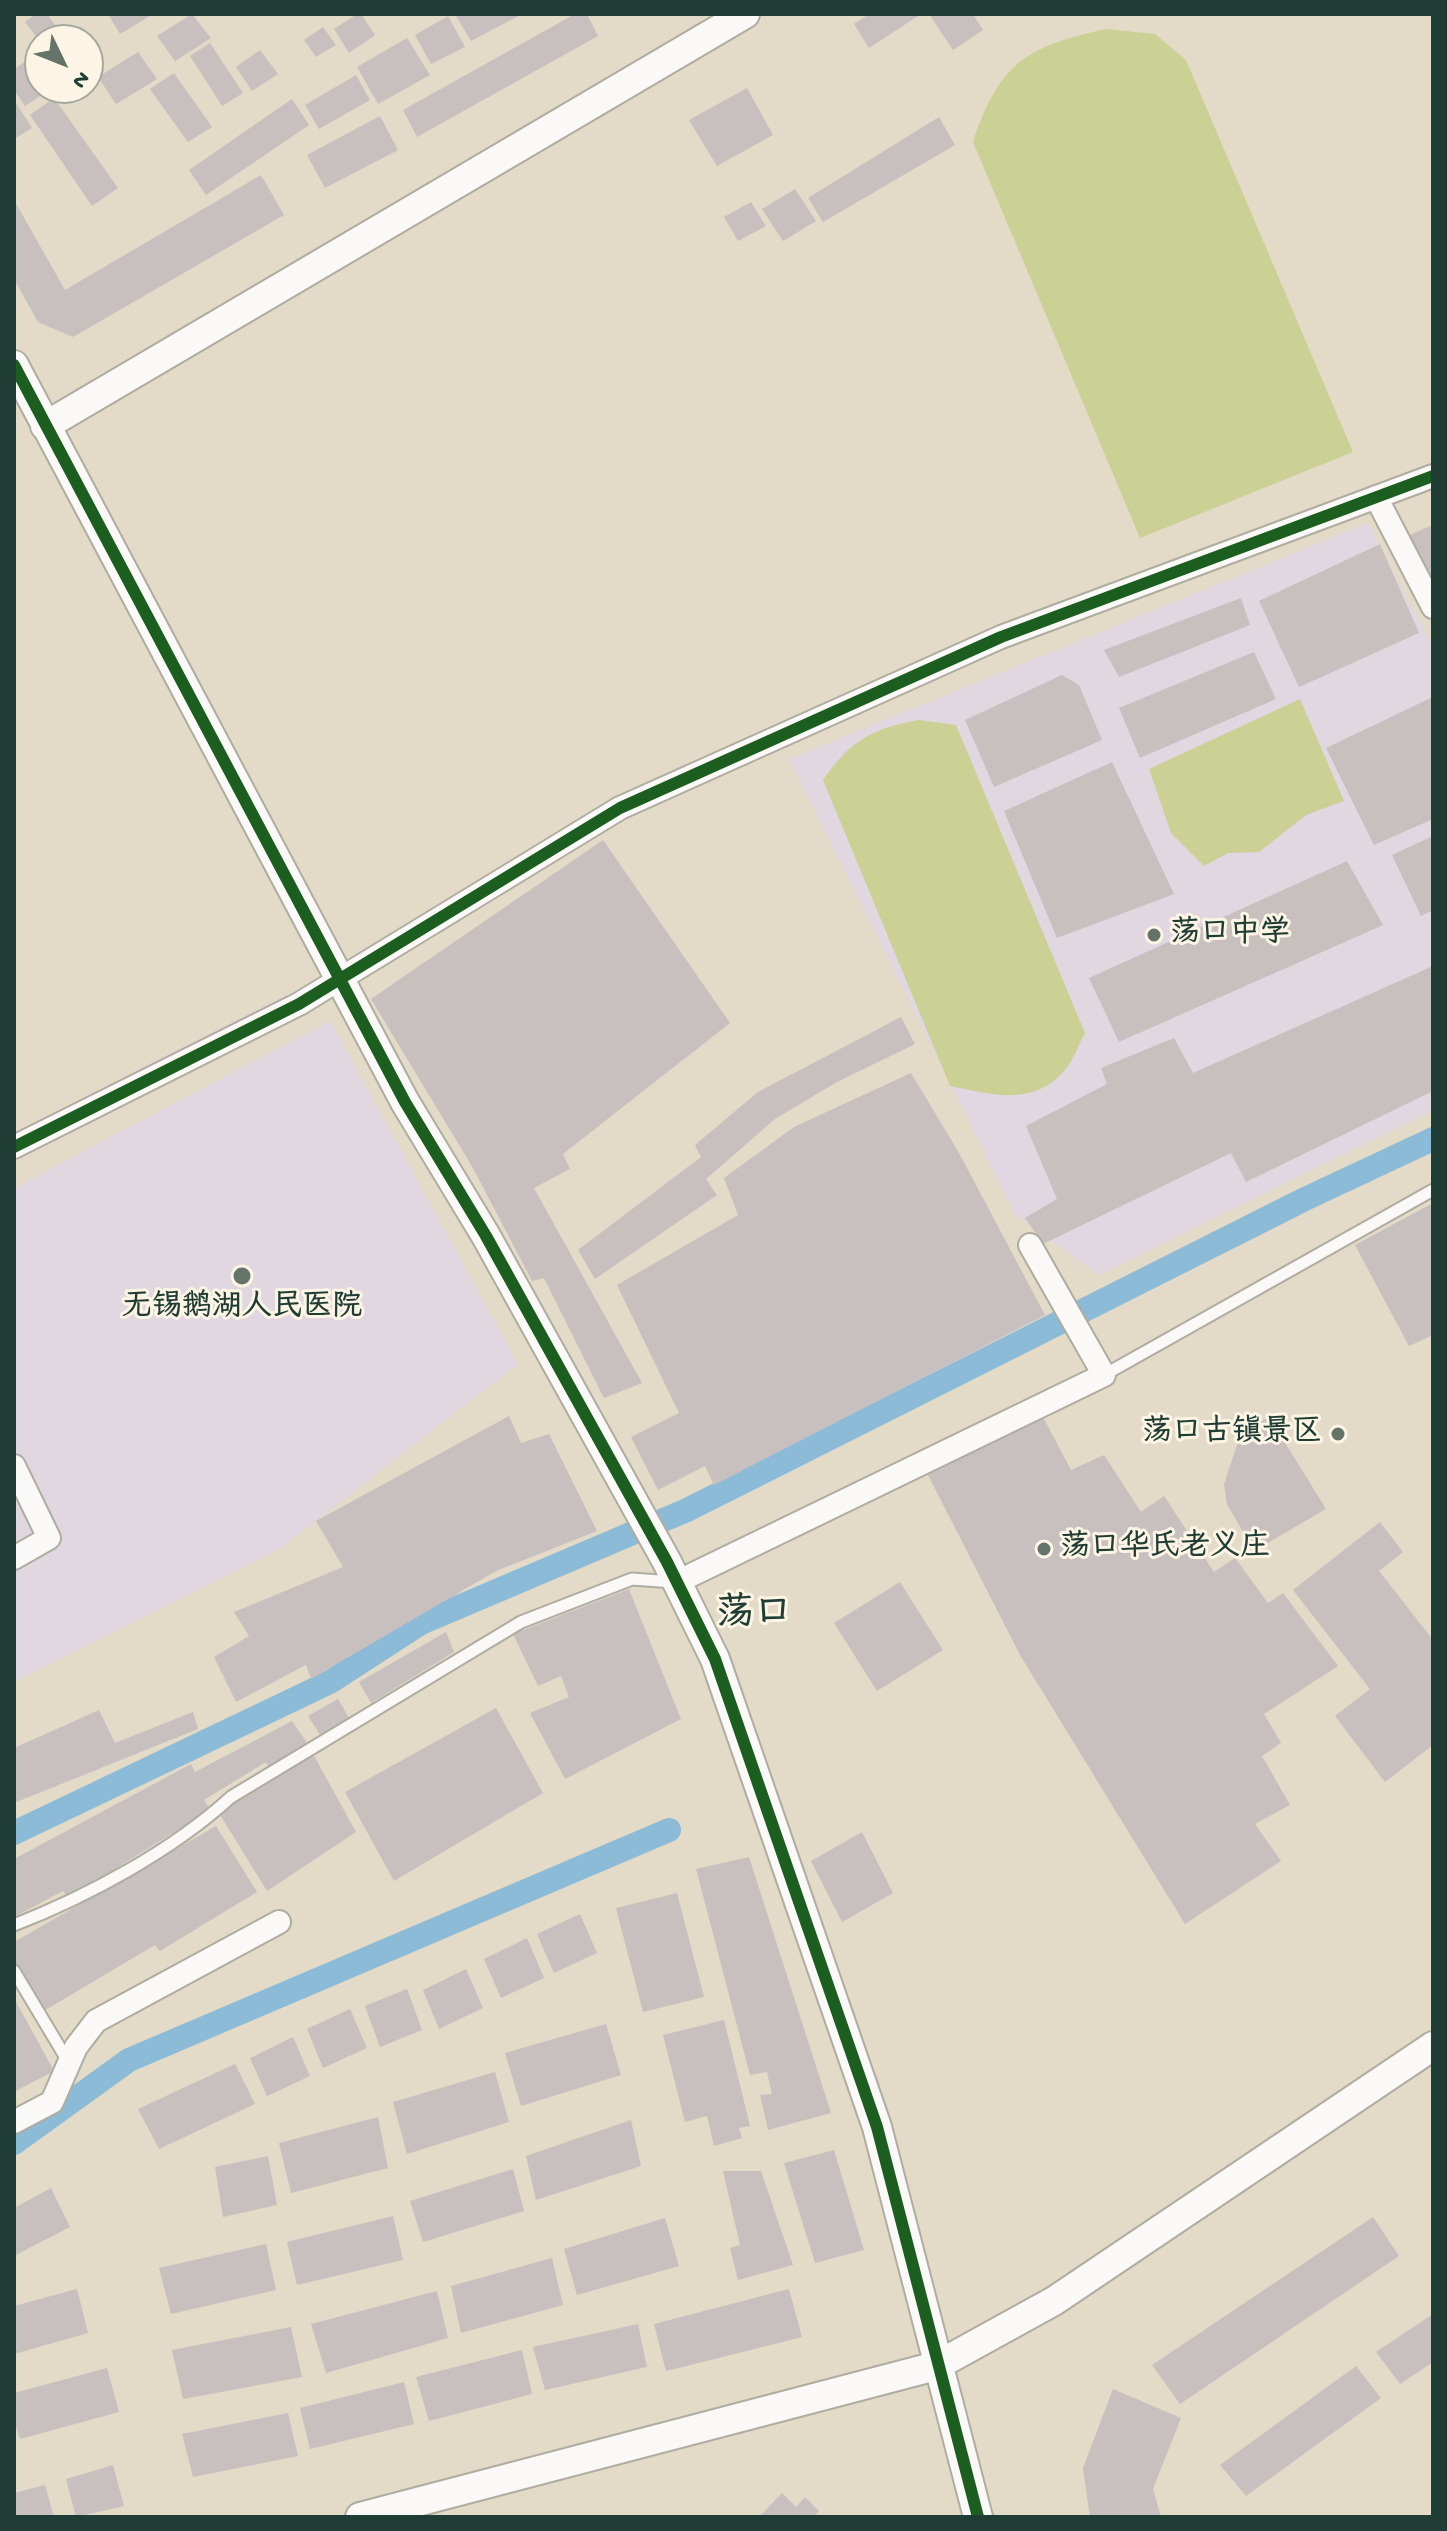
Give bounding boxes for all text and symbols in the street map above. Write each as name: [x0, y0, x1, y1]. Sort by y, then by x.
north arrow: [24, 24, 104, 104]
text: N: [66, 65, 94, 93]
place label: 荡口中学: [1170, 917, 1290, 953]
marker: 荡口中学: [1145, 926, 1163, 944]
marker: 无锡鹅湖人民医院: [231, 1265, 253, 1287]
place label: 无锡鹅湖人民医院: [122, 1291, 362, 1327]
place label: 荡口古镇景区: [1142, 1416, 1322, 1452]
marker: 荡口古镇景区: [1329, 1425, 1347, 1443]
place label: 荡口华氏老义庄: [1060, 1531, 1270, 1567]
marker: 荡口华氏老义庄: [1035, 1540, 1053, 1558]
district label: 荡口: [716, 1594, 792, 1640]

